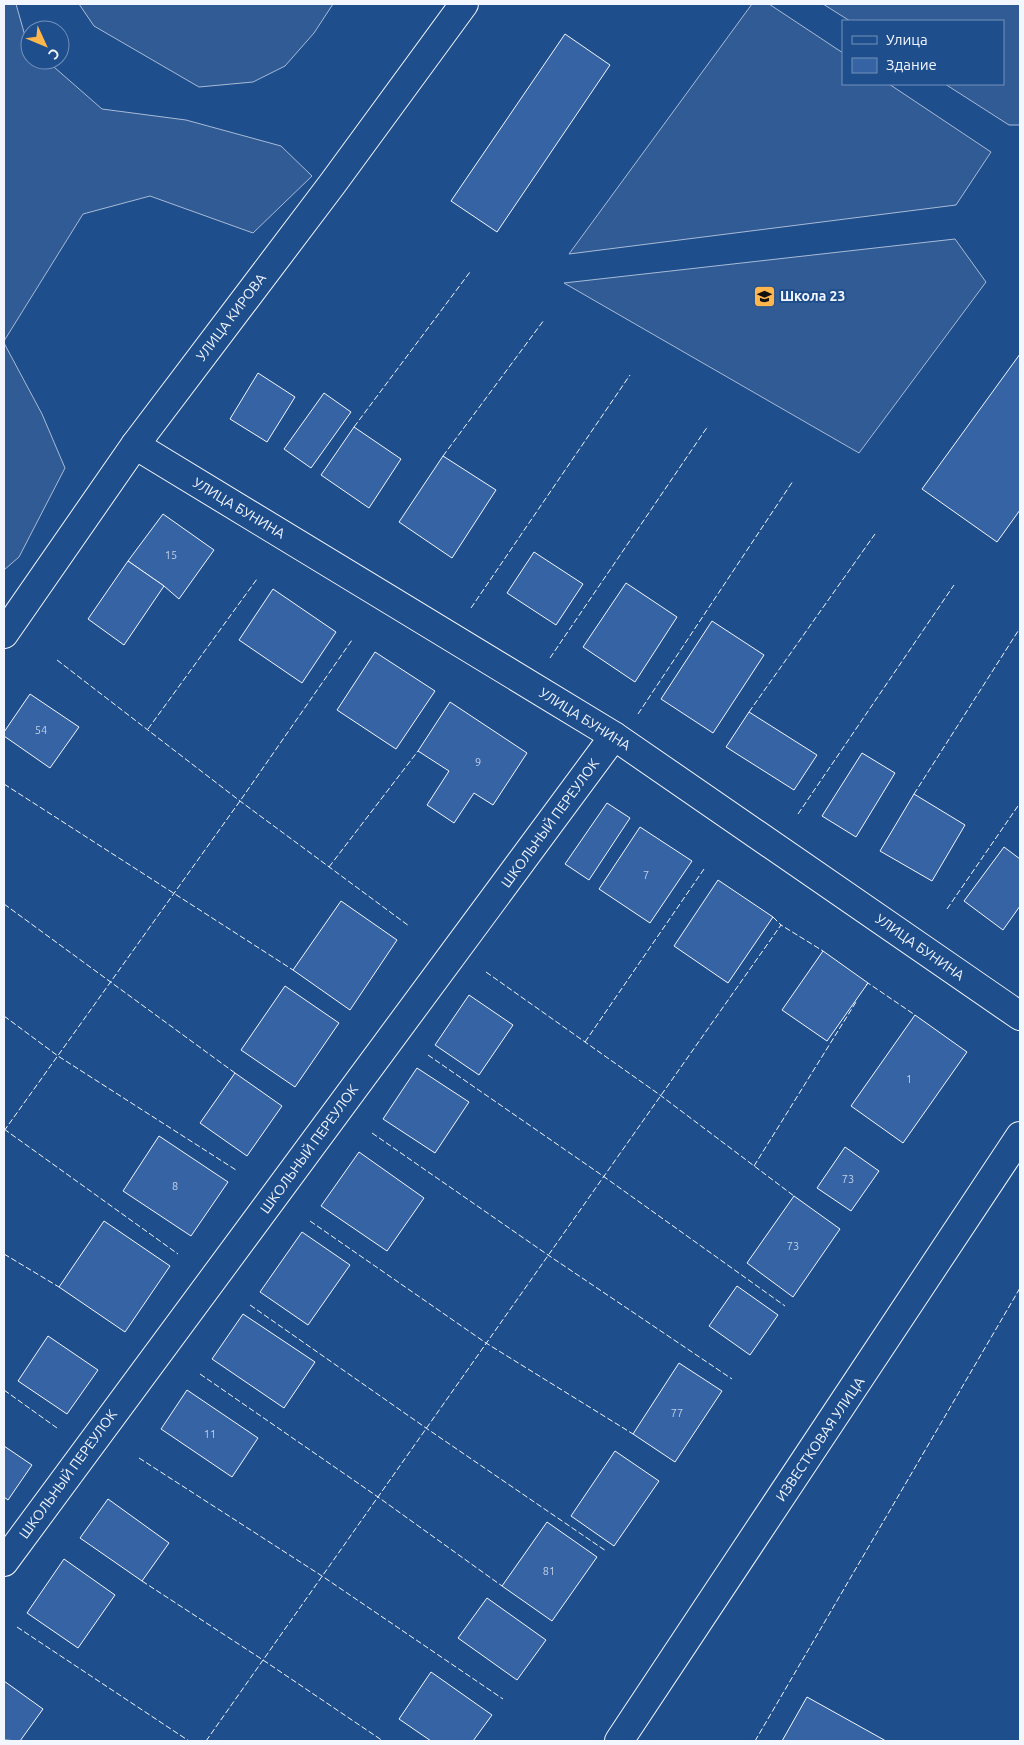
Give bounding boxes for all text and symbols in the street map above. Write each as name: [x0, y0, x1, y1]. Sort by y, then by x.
north arrow: [20, 20, 70, 70]
legend: [842, 20, 1004, 85]
text: Улица: [886, 31, 928, 48]
text: С: [45, 45, 63, 63]
text: Здание: [886, 56, 937, 73]
street label: УЛИЦА КИРОВА: [193, 270, 269, 364]
school or university icon: Школа 23: [752, 284, 776, 308]
place label: Школа 23: [780, 288, 845, 304]
street label: УЛИЦА БУНИНА: [190, 474, 288, 542]
house number: 15: [165, 549, 177, 561]
street label: УЛИЦА БУНИНА: [536, 685, 634, 753]
house number: 54: [35, 724, 47, 736]
street label: ШКОЛЬНЫЙ ПЕРЕУЛОК: [497, 754, 602, 891]
house number: 9: [475, 756, 481, 768]
house number: 7: [643, 869, 649, 881]
street label: УЛИЦА БУНИНА: [873, 910, 967, 984]
house number: 1: [906, 1073, 912, 1085]
street label: ШКОЛЬНЫЙ ПЕРЕУЛОК: [256, 1080, 361, 1217]
house number: 73: [842, 1173, 854, 1185]
house number: 8: [172, 1180, 178, 1192]
house number: 73: [787, 1240, 799, 1252]
street label: ИЗВЕСТКОВАЯ УЛИЦА: [772, 1374, 868, 1504]
street label: ШКОЛЬНЫЙ ПЕРЕУЛОК: [15, 1405, 120, 1542]
house number: 77: [671, 1407, 683, 1419]
house number: 11: [204, 1428, 216, 1440]
house number: 81: [543, 1565, 555, 1577]

